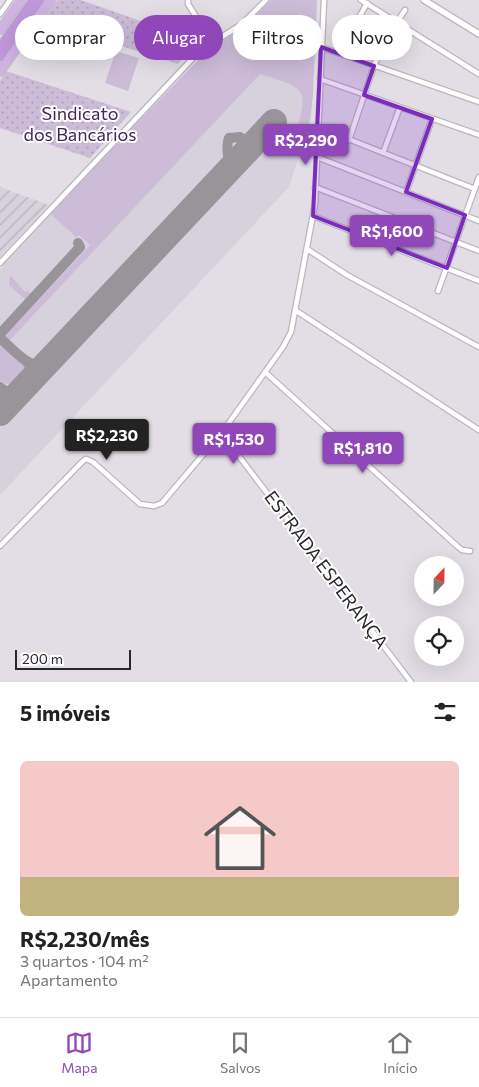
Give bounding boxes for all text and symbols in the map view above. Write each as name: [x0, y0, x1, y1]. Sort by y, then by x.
chip: Comprar: [15, 15, 124, 60]
chip: Alugar: [134, 15, 223, 60]
chip: Filtros: [233, 15, 322, 60]
chip: Novo: [332, 15, 412, 60]
park label: Sindicato dos Bancários: [24, 102, 136, 145]
pin: R$2,290: [260, 124, 352, 166]
text: R$2,290: [275, 130, 337, 149]
pin: R$1,600: [346, 214, 438, 257]
text: R$1,600: [361, 221, 423, 240]
pin: R$2,230: [61, 418, 153, 461]
pin: R$1,530: [188, 422, 280, 465]
text: R$2,230: [76, 425, 138, 444]
text: R$1,530: [204, 429, 264, 448]
pin: R$1,810: [317, 432, 409, 474]
text: R$1,810: [333, 438, 393, 457]
street label: ESTRADA ESPERANÇA: [260, 486, 393, 653]
north arrow: [414, 556, 464, 606]
map controls: [414, 556, 464, 666]
button: locate: [414, 616, 464, 666]
scale bar: [15, 647, 131, 670]
text: 200 m: [22, 650, 63, 667]
icon: filters: [431, 698, 459, 726]
text: 5 imóveis: [20, 700, 110, 725]
icon: home: [195, 793, 285, 883]
text: R$2,230/mês: [20, 926, 150, 951]
text: 3 quartos · 104 m²: [20, 951, 149, 970]
text: Apartamento: [20, 970, 118, 989]
tab: Mapa: [61, 1029, 97, 1076]
tab: Salvos: [220, 1029, 261, 1076]
tab: Início: [383, 1029, 418, 1076]

